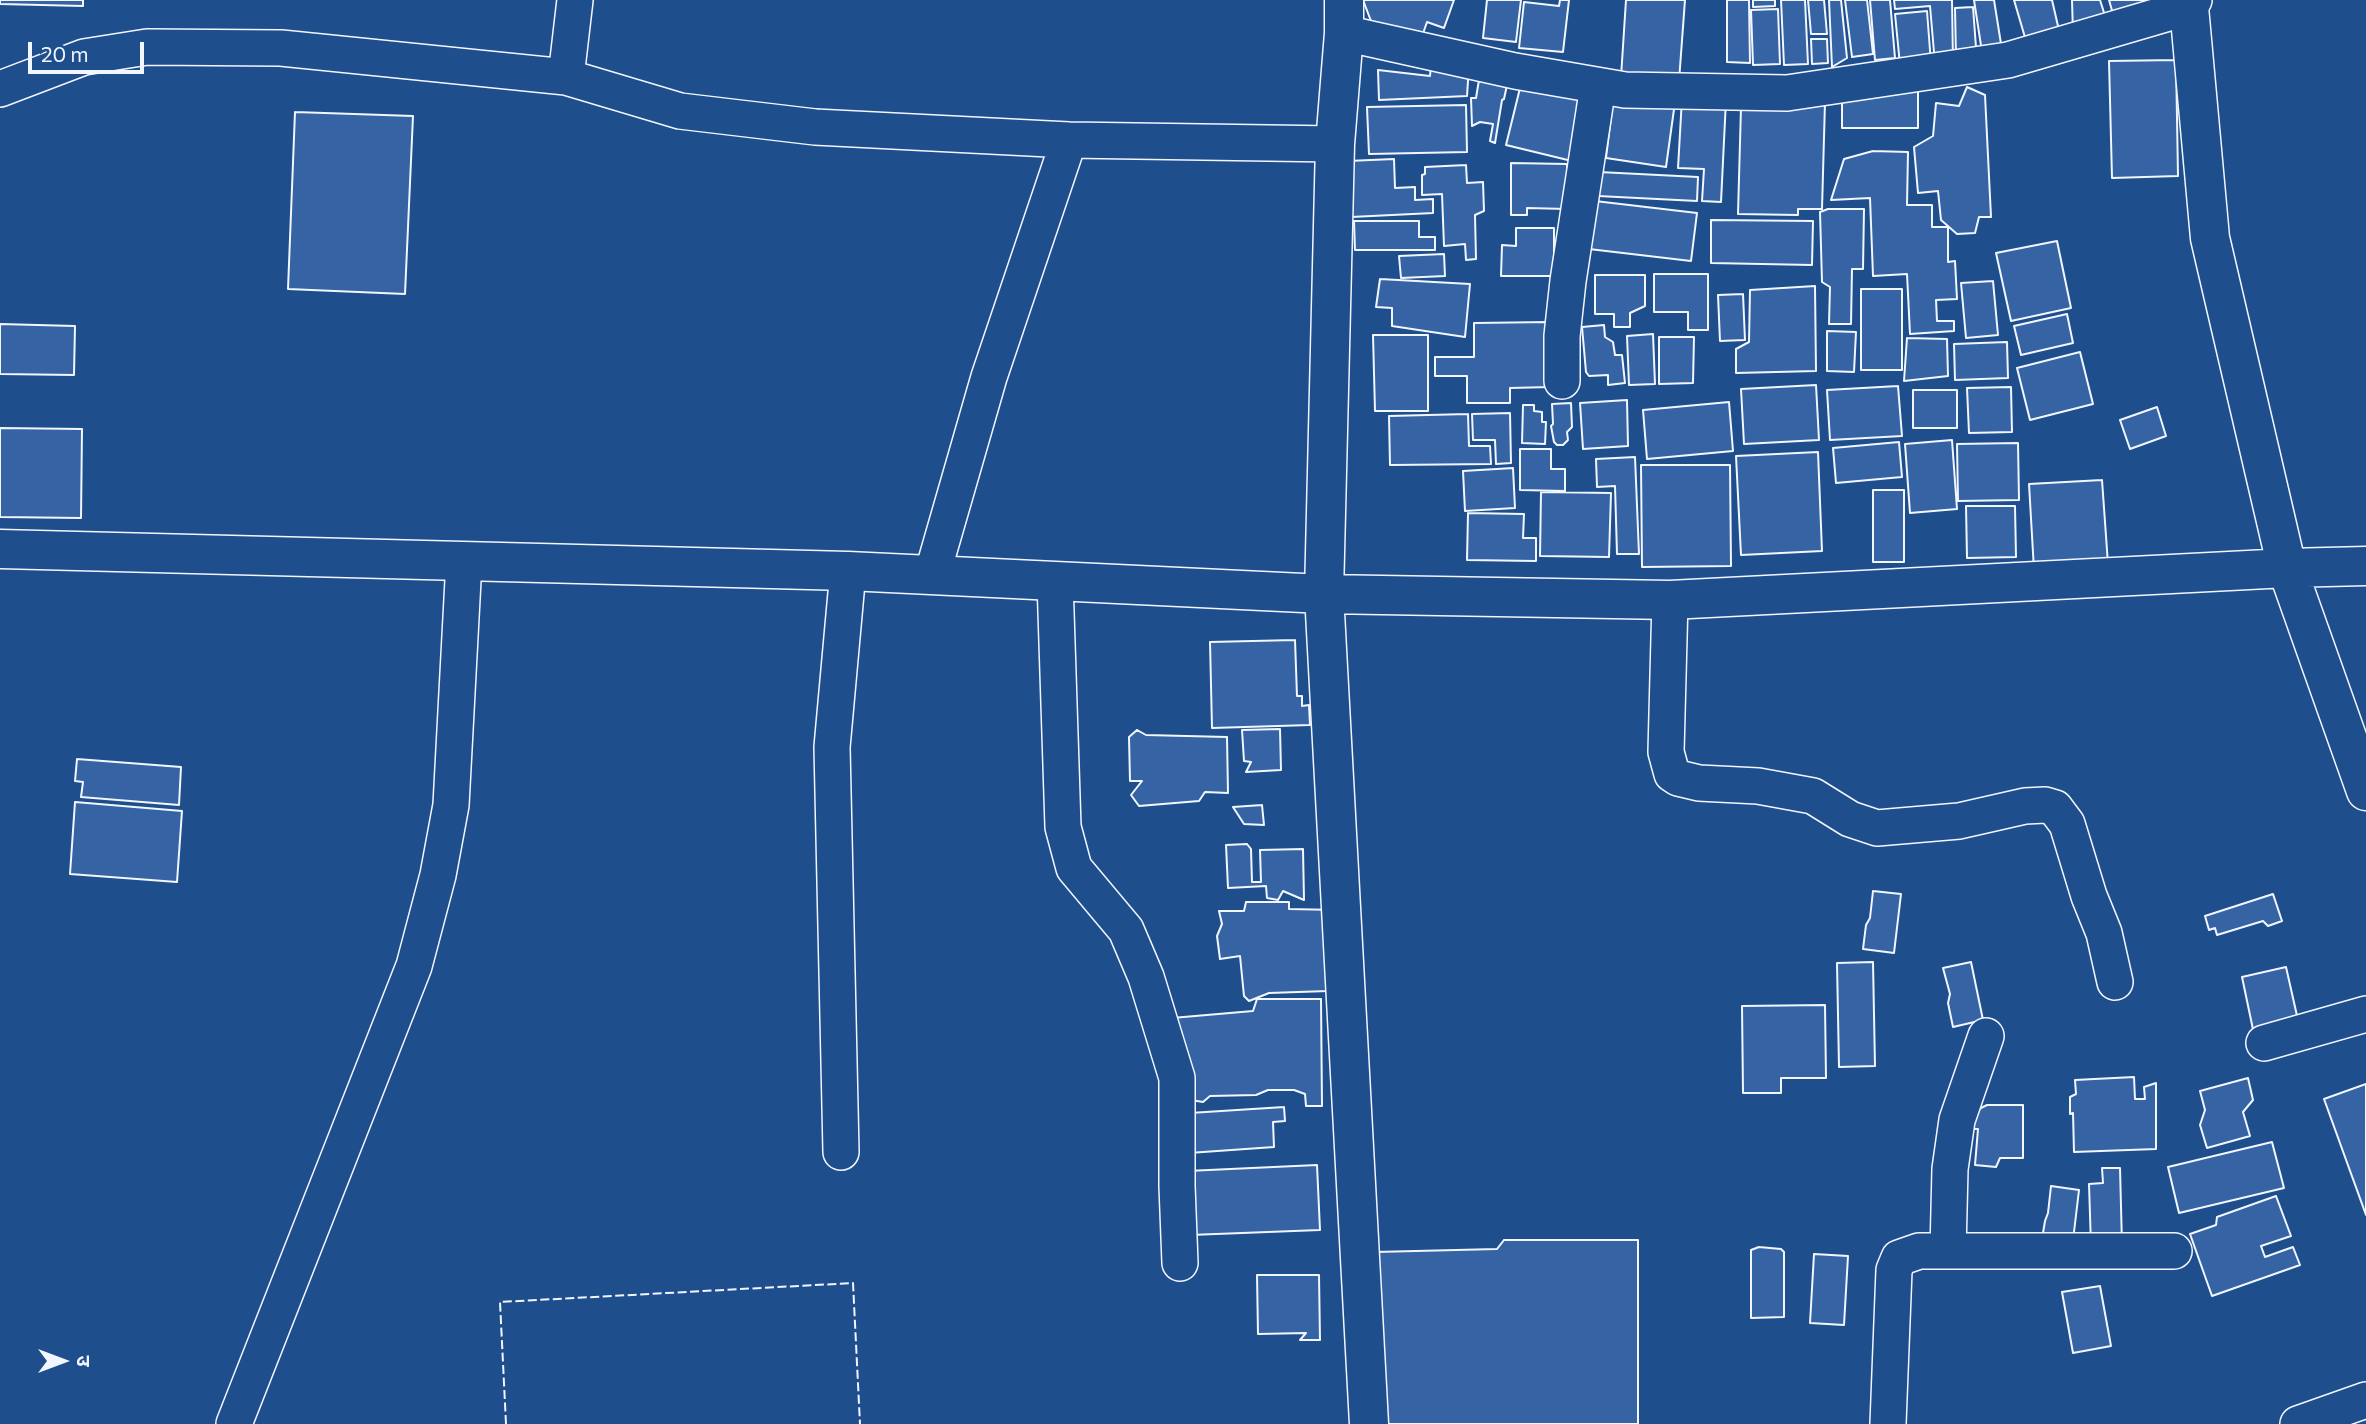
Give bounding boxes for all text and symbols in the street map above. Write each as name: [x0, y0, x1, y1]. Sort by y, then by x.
scale bar: [32, 28, 147, 72]
text: 20 m: [41, 41, 89, 66]
north arrow: [28, 1326, 98, 1396]
text: उ: [73, 1355, 96, 1367]

